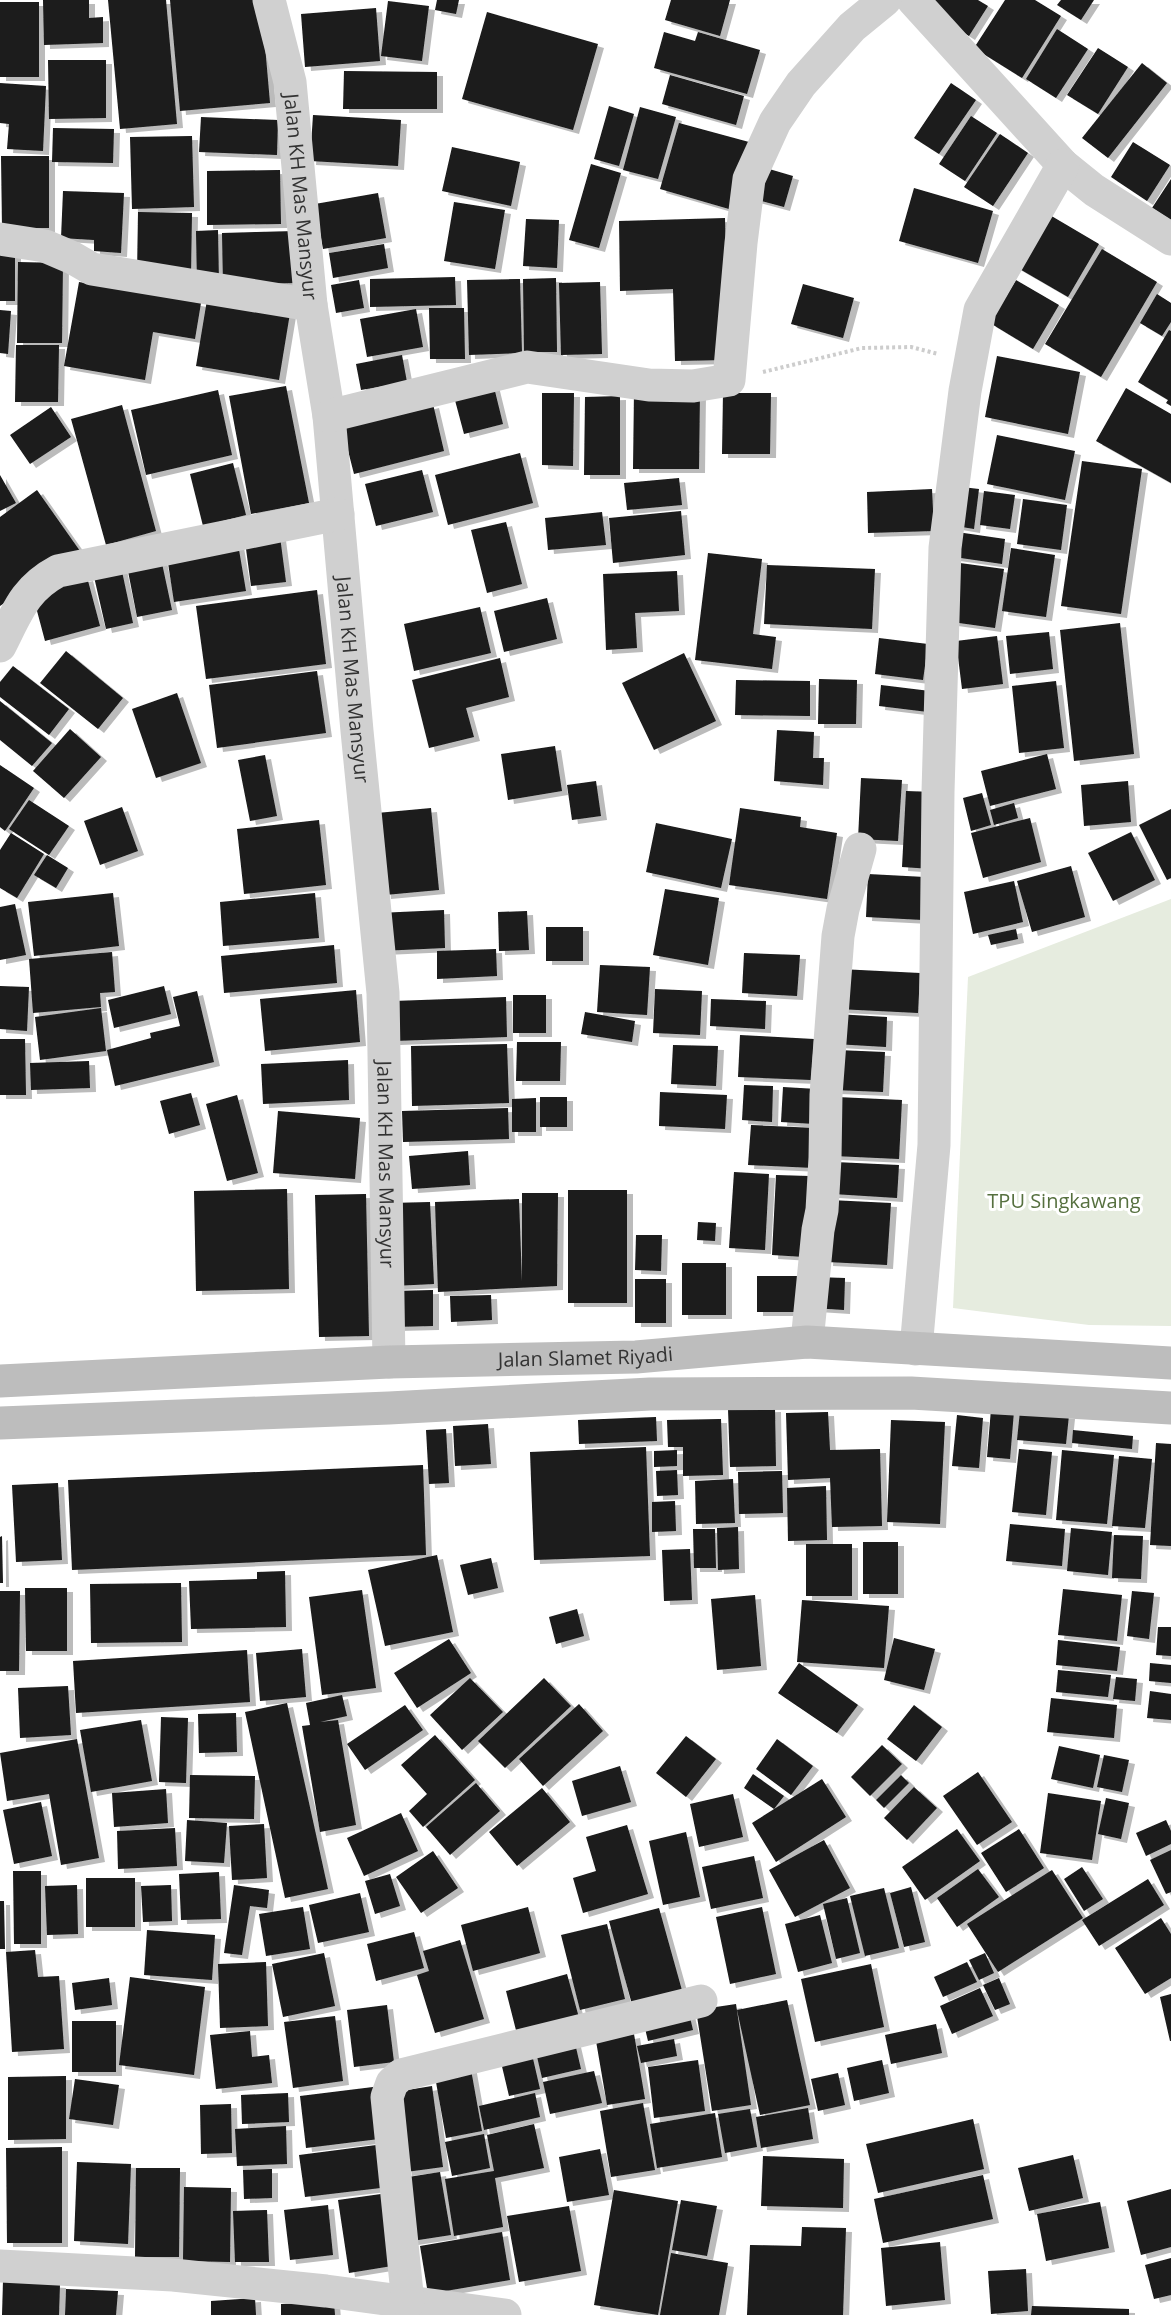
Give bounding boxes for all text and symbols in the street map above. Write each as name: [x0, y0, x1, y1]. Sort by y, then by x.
street label: Jalan KH Mas Mansyur: [278, 90, 324, 301]
street label: Jalan KH Mas Mansyur: [330, 573, 376, 785]
street label: Jalan KH Mas Mansyur: [371, 1058, 401, 1268]
park label: TPU Singkawang: [987, 1187, 1141, 1214]
street label: Jalan Slamet Riyadi: [496, 1340, 674, 1373]

